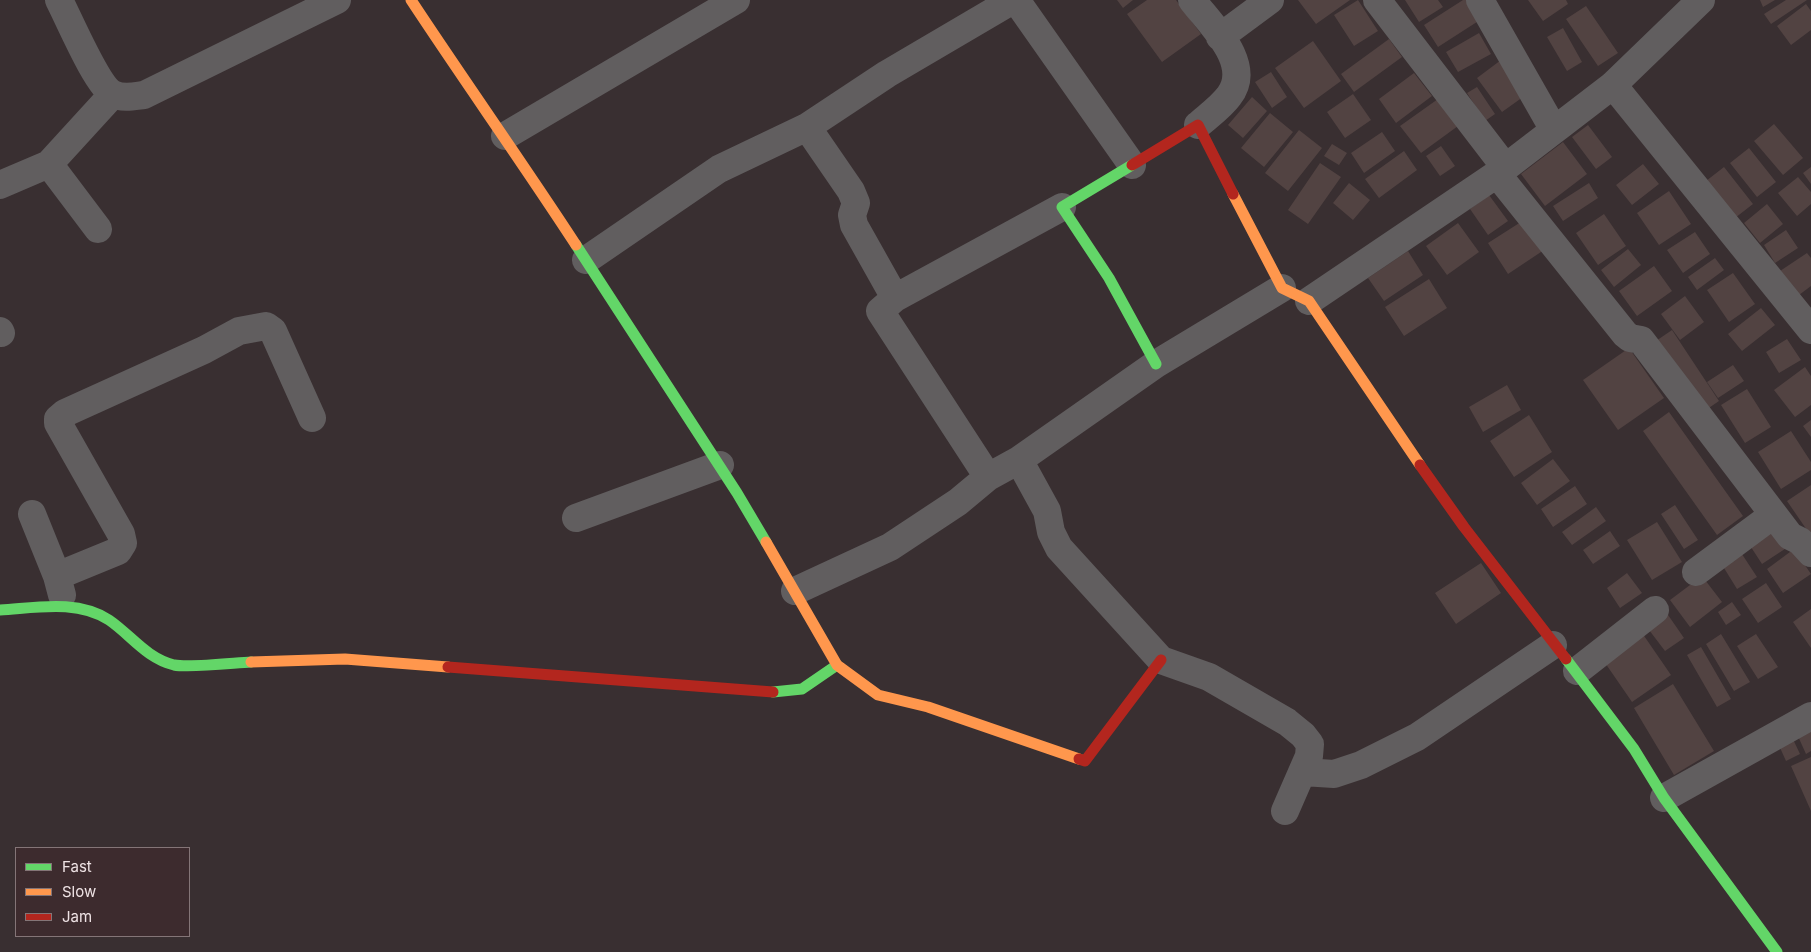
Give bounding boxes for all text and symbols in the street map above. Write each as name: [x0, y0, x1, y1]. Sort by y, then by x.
legend: [15, 847, 190, 937]
text: Fast: [62, 857, 92, 876]
text: Slow: [62, 882, 96, 901]
text: Jam: [62, 907, 92, 926]

